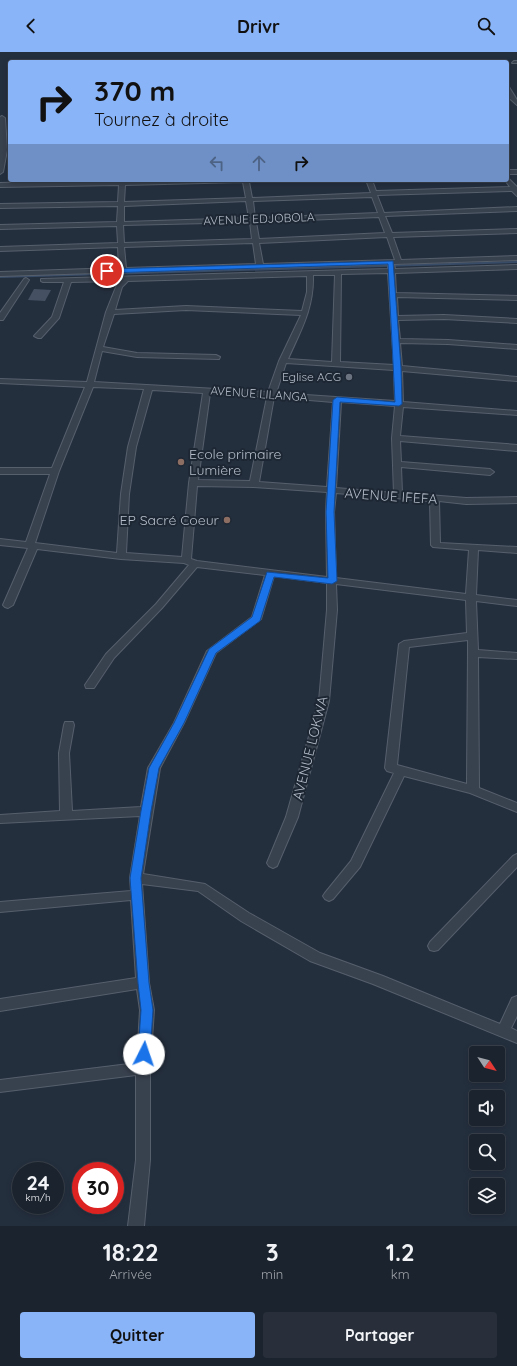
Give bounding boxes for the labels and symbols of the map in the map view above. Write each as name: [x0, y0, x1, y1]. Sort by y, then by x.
street label: AVENUE EDJOBOLA: [203, 209, 315, 228]
pin: [90, 254, 124, 288]
place label: Eglise ACG: [282, 369, 341, 384]
marker: Eglise ACG: [344, 372, 354, 382]
street label: AVENUE LILANGA: [210, 383, 308, 404]
place label: Ecole primaire Lumière: [189, 445, 282, 479]
marker: Ecole primaire Lumière: [176, 457, 186, 467]
street label: AVENUE IFEFA: [344, 484, 438, 508]
place label: EP Sacré Coeur: [120, 511, 220, 529]
marker: EP Sacré Coeur: [222, 515, 232, 525]
street label: AVENUE LOKWA: [288, 694, 332, 802]
position arrow: [123, 1033, 165, 1075]
north arrow: [469, 1046, 505, 1082]
speed limit sign: 30: [72, 1162, 124, 1214]

